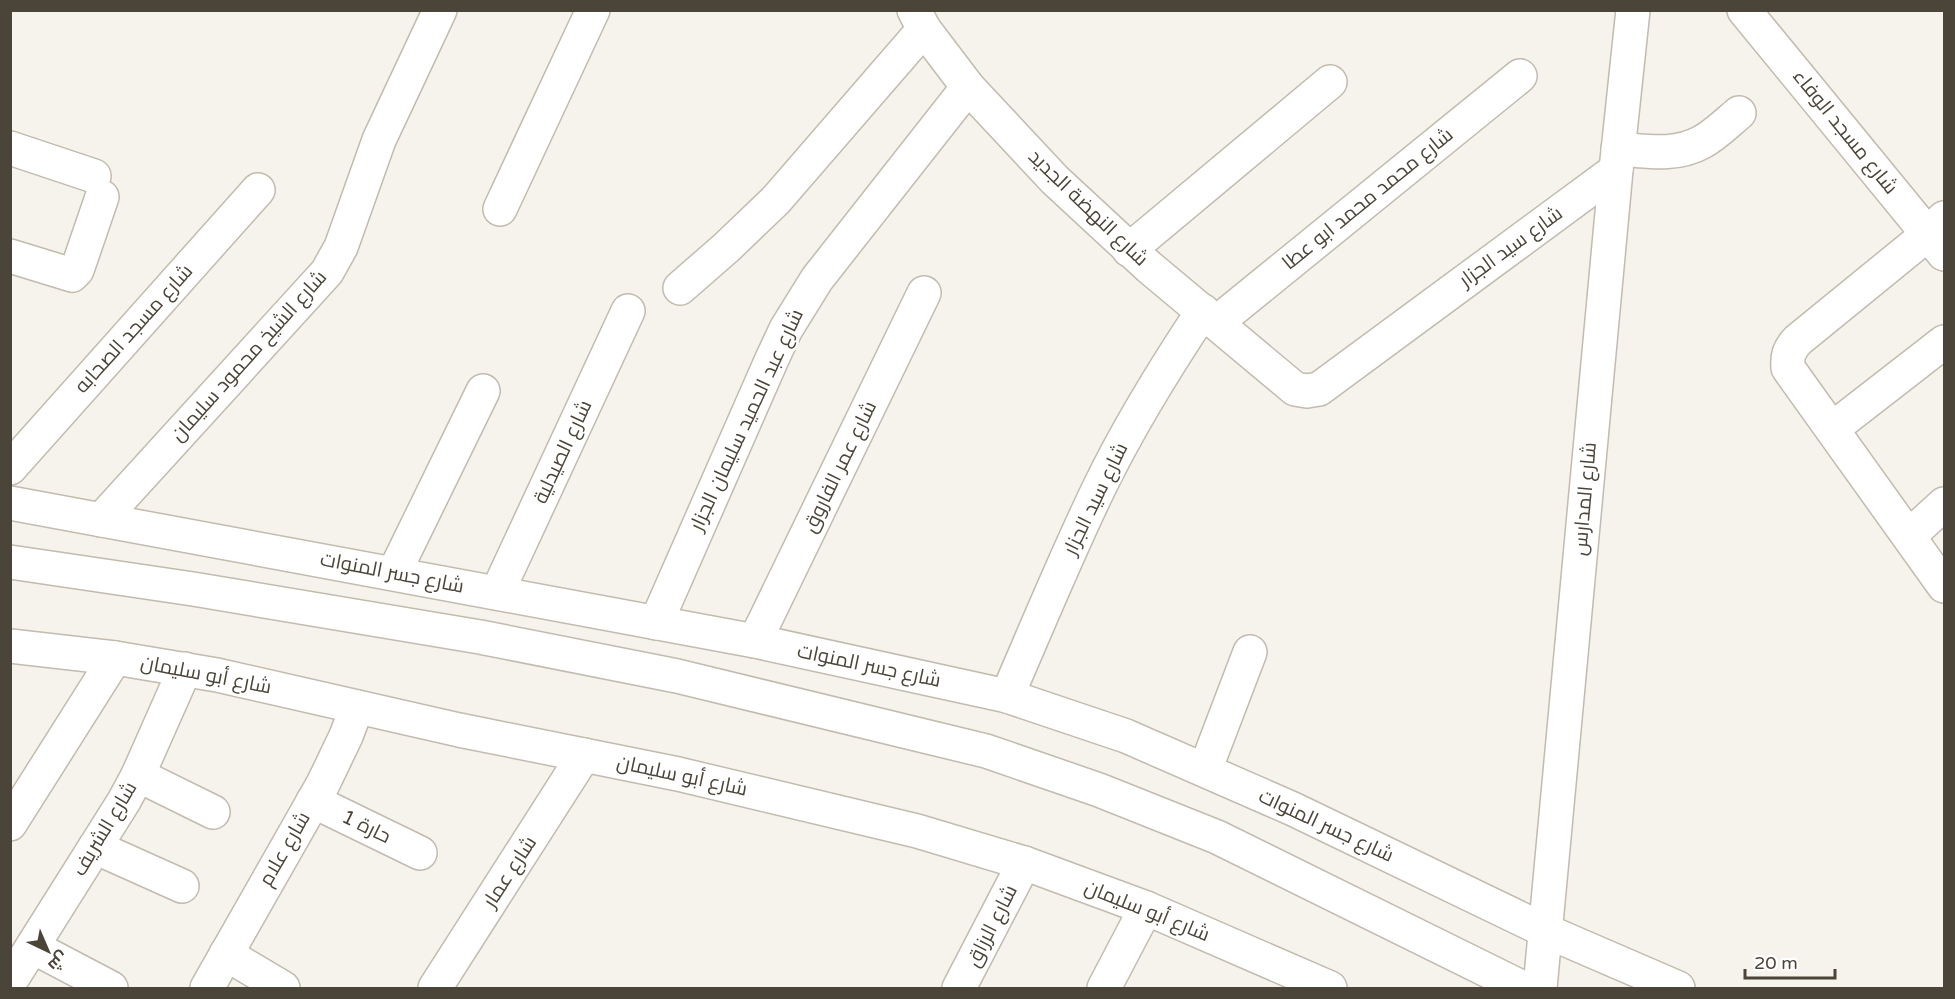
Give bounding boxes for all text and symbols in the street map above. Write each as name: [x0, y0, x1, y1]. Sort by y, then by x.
street label: شارع مسجد الوفاء: [1787, 65, 1903, 200]
street label: شارع محمد محمد ابو عطا: [1278, 123, 1459, 276]
street label: شارع النهضة الجديد: [1022, 145, 1153, 272]
street label: شارع سيد الجزار: [1454, 201, 1568, 294]
street label: شارع مسجد الصحابه: [70, 260, 199, 399]
street label: شارع الشيخ محمود سليمان: [166, 266, 333, 447]
street label: شارع عبد الحميد سليمان الجزار: [685, 305, 810, 536]
street label: شارع الصيدلية: [529, 396, 598, 508]
street label: شارع عمر الفاروق: [798, 397, 883, 537]
street label: شارع سيد الجزار: [1058, 439, 1134, 560]
street label: شارع المدارس: [1568, 441, 1603, 557]
street label: شارع جسر المنوات: [318, 547, 466, 600]
street label: شارع جسر المنوات: [795, 639, 943, 694]
street label: شارع أبو سليمان: [138, 650, 274, 700]
street label: شارع أبو سليمان: [614, 749, 750, 803]
street label: شارع الشريف: [67, 778, 143, 881]
street label: شارع جسر المنوات: [1254, 784, 1397, 869]
street label: حارة 1: [338, 805, 394, 849]
street label: شارع علام: [254, 808, 317, 891]
street label: شارع عمار: [477, 832, 543, 914]
street label: شارع أبو سليمان: [1081, 874, 1213, 948]
street label: شارع الرزاق: [961, 881, 1024, 971]
north arrow: [18, 921, 78, 981]
scale bar: [1745, 942, 1835, 980]
text: ش: [43, 947, 72, 975]
text: 20 m: [1754, 952, 1798, 974]

